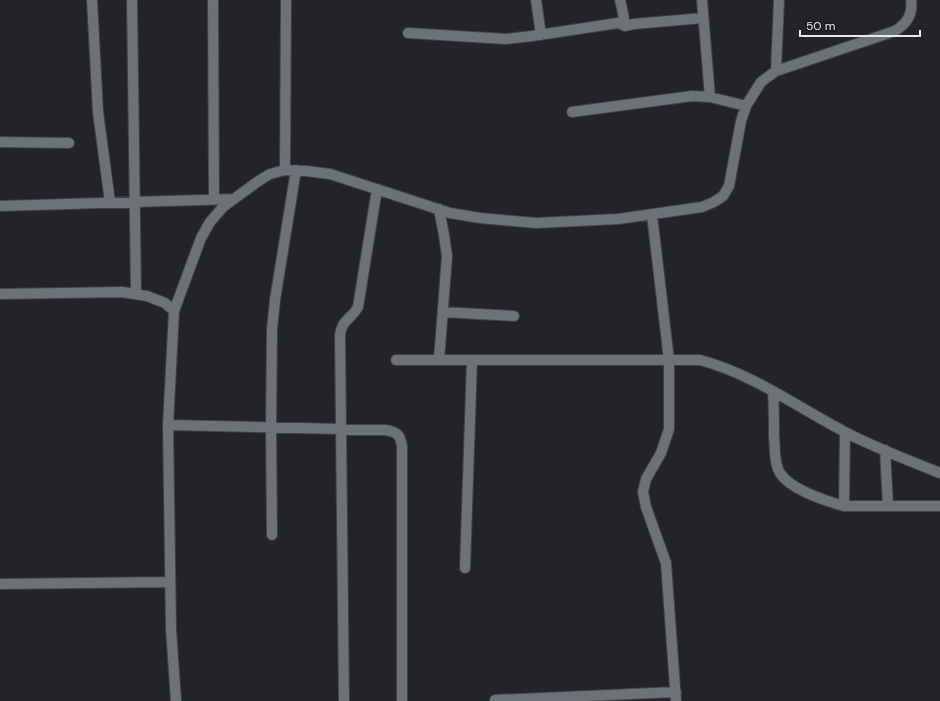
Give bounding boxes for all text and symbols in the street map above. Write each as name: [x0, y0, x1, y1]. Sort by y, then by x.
scale bar: [800, 12, 920, 38]
text: 50 m: [806, 18, 835, 34]

